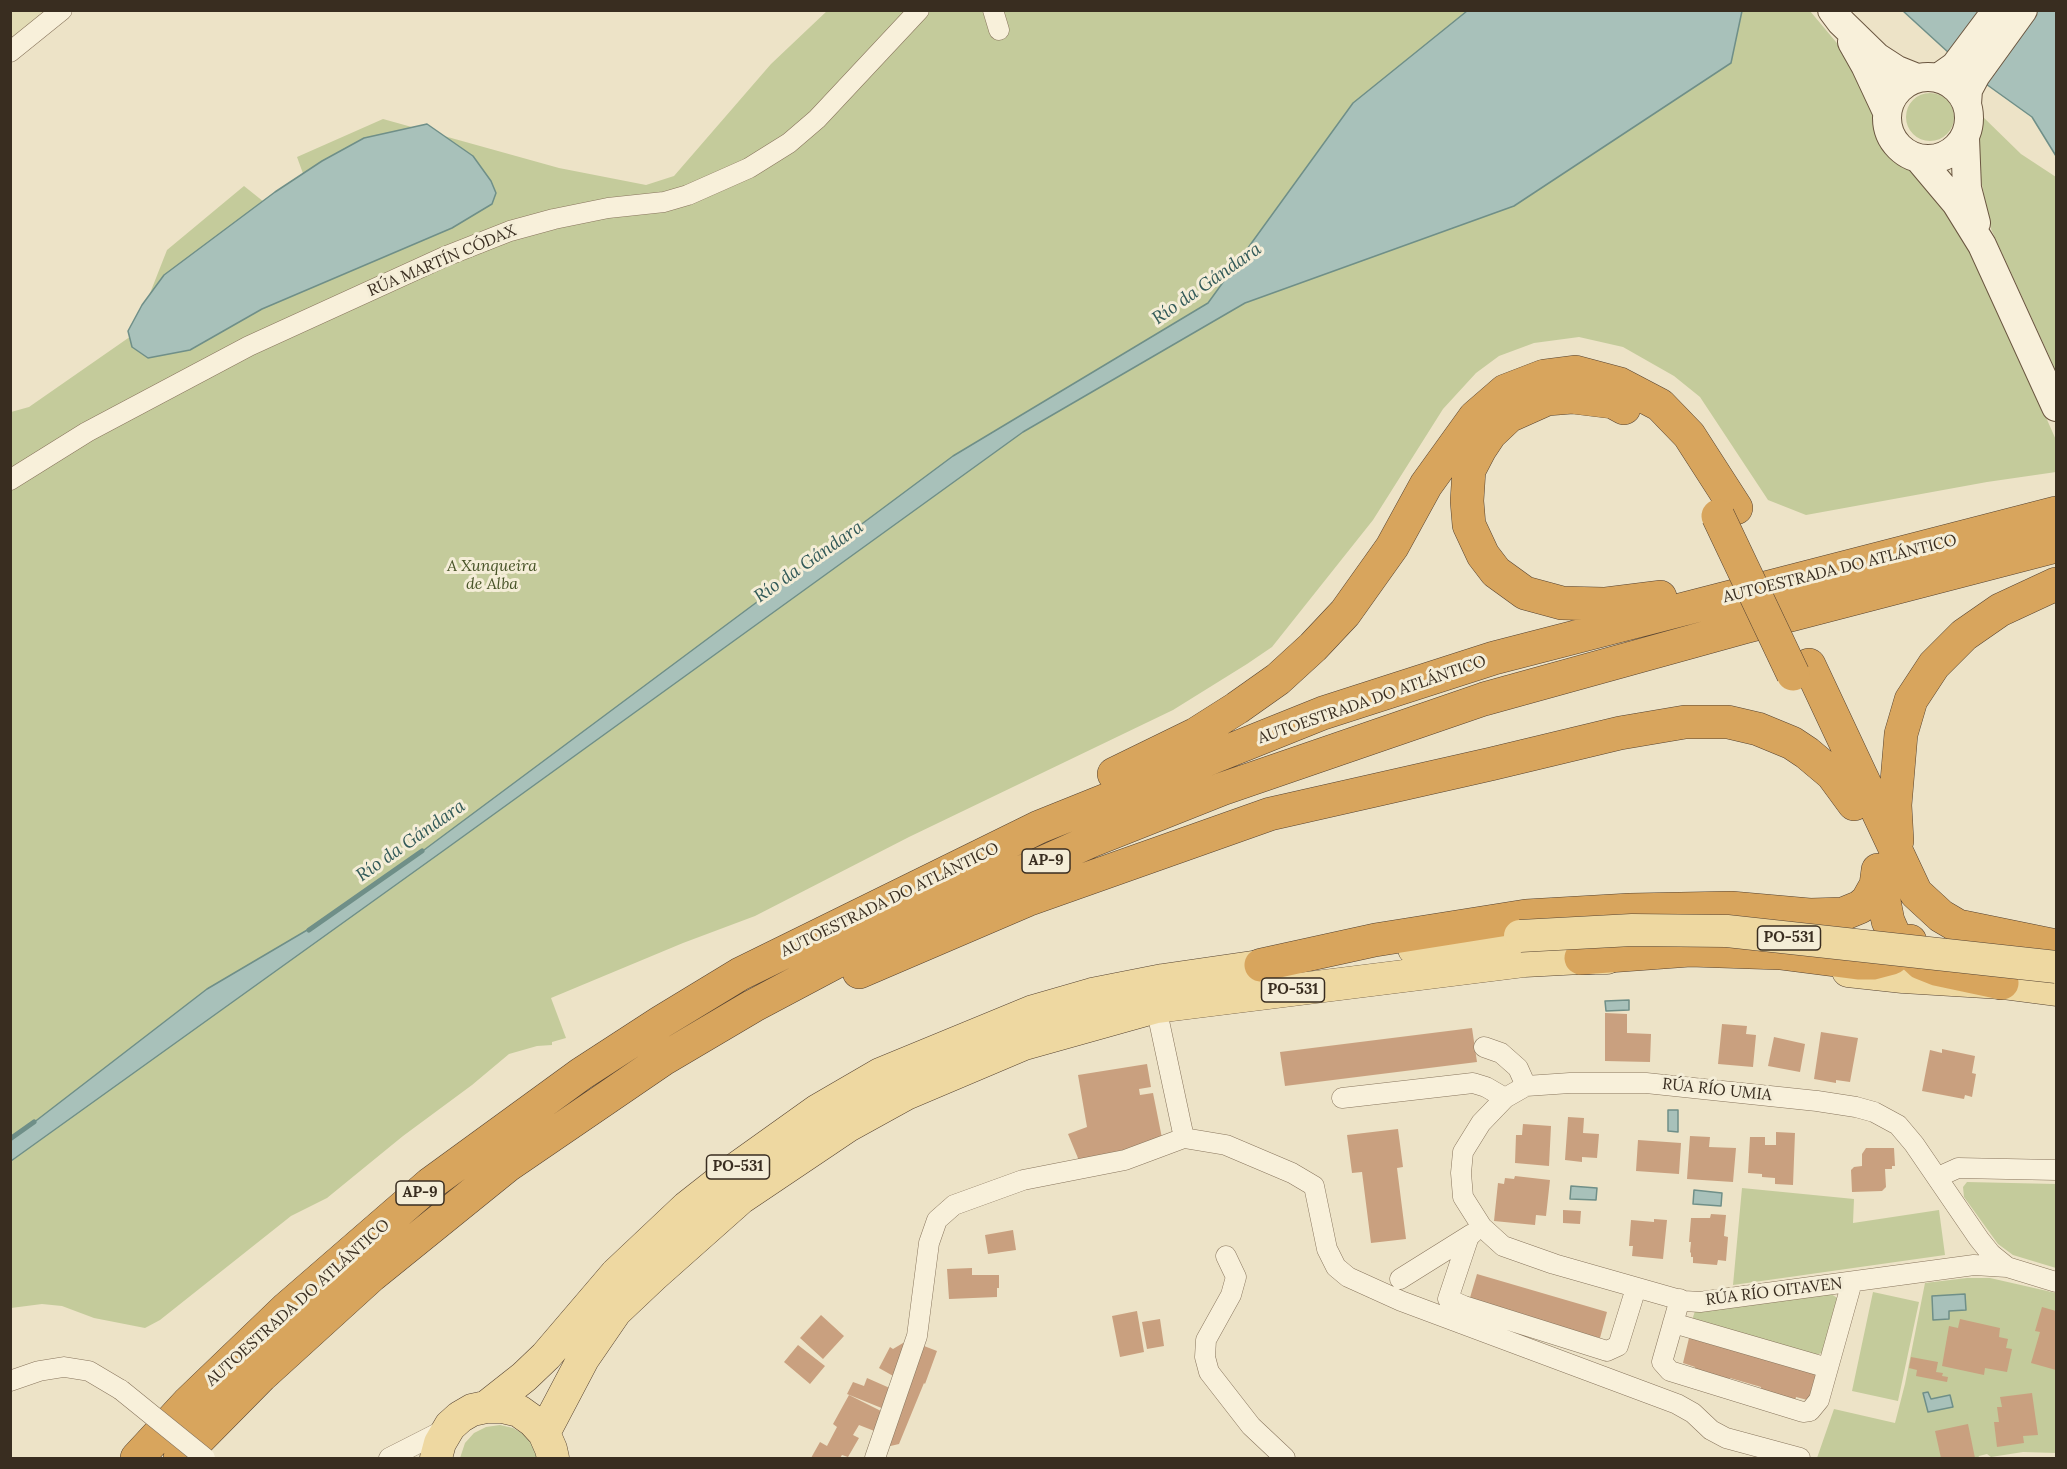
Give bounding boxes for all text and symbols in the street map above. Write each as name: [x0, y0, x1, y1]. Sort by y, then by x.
street label: RÚA MARTÍN CÓDAX: [365, 221, 519, 301]
water label: Río da Gándara: [1148, 238, 1266, 330]
water label: Río da Gándara: [750, 516, 868, 608]
street label: AUTOESTRADA DO ATLÁNTICO: [1721, 531, 1959, 607]
park label: A Xunqueira de Alba: [447, 556, 537, 594]
street label: AUTOESTRADA DO ATLÁNTICO: [1255, 652, 1489, 748]
water label: Río da Gándara: [352, 795, 470, 887]
street label: AUTOESTRADA DO ATLÁNTICO: [778, 839, 1002, 961]
road number: AP-9: [1022, 849, 1070, 873]
road number: PO-531: [1758, 926, 1820, 950]
road number: PO-531: [1262, 978, 1324, 1002]
street label: RÚA RÍO UMIA: [1661, 1075, 1773, 1105]
road number: PO-531: [706, 1155, 770, 1179]
road number: AP-9: [396, 1181, 444, 1205]
street label: AUTOESTRADA DO ATLÁNTICO: [202, 1215, 394, 1391]
street label: RÚA RÍO OITAVEN: [1704, 1274, 1844, 1310]

